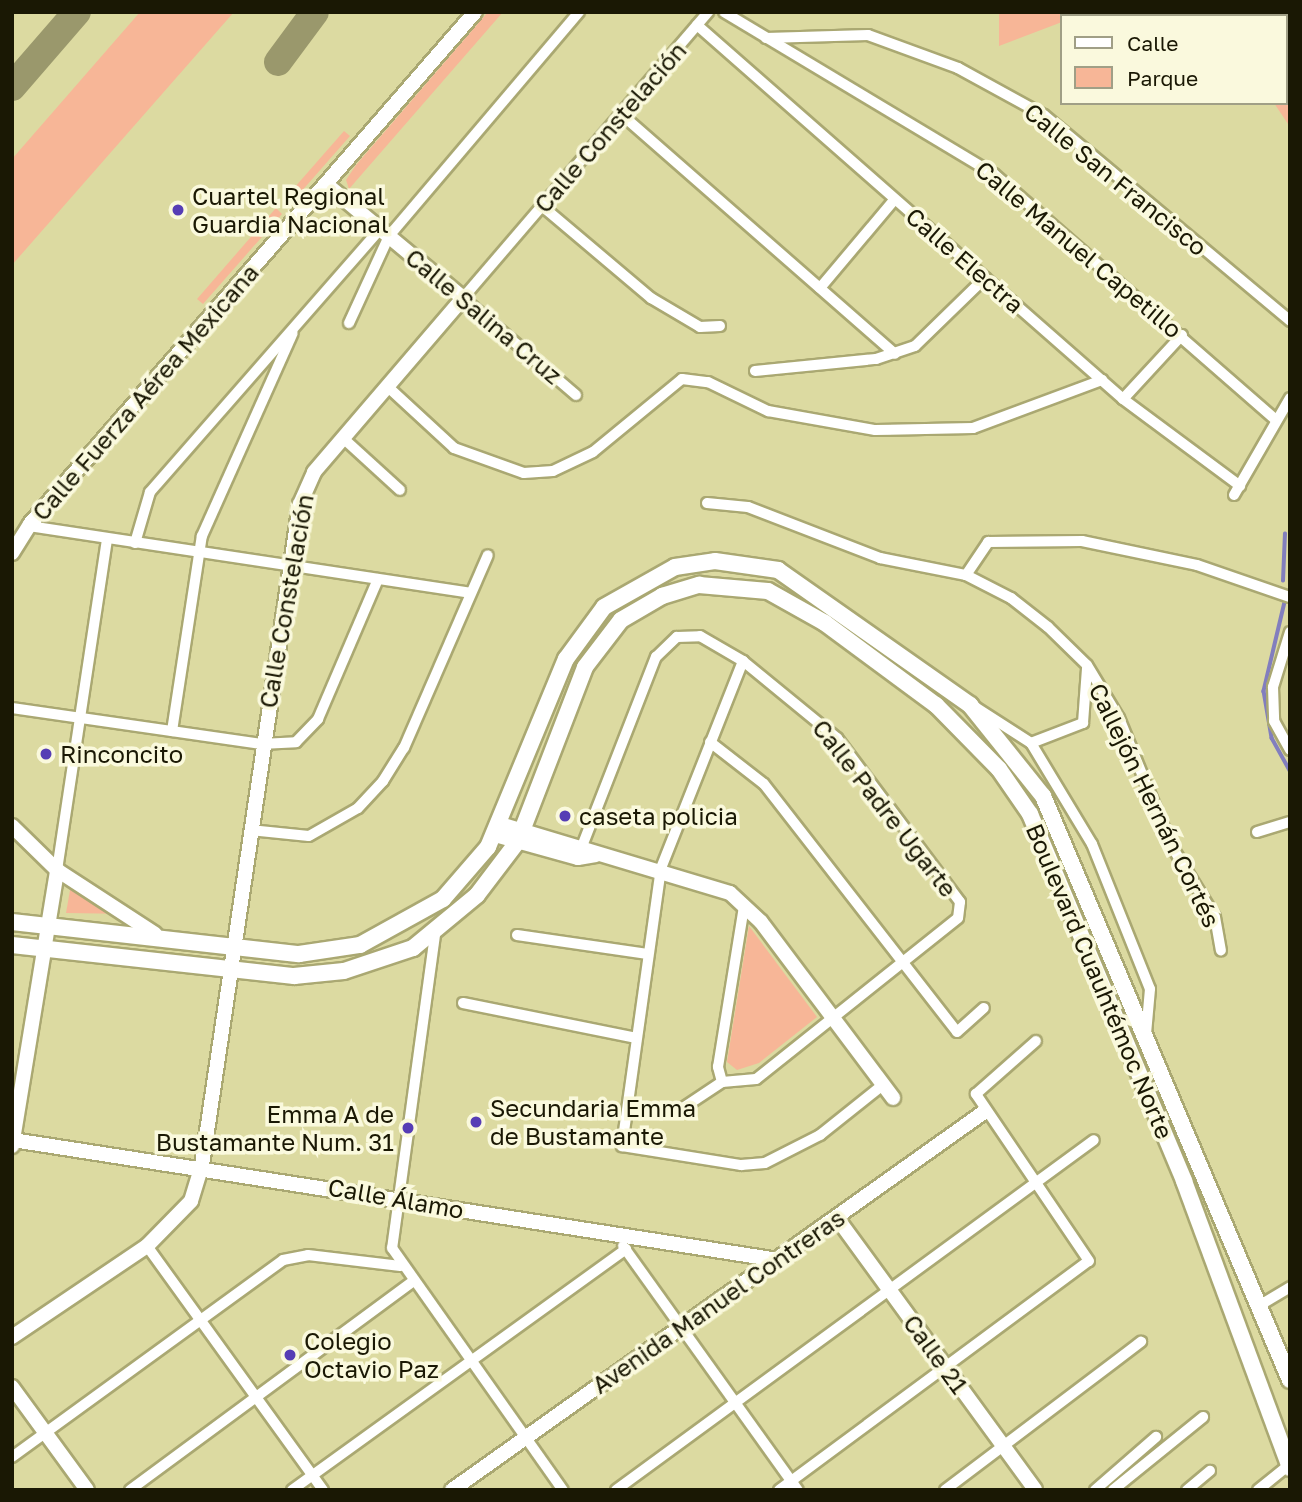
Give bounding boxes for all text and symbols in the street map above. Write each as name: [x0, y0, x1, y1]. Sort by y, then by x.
legend: [1060, 14, 1288, 105]
text: Calle: [1127, 30, 1179, 56]
street label: Calle Constelación: [528, 36, 692, 218]
text: Parque: [1127, 65, 1198, 91]
street label: Calle San Francisco: [1019, 97, 1213, 261]
street label: Calle Manuel Capetillo: [970, 154, 1188, 344]
place label: Cuartel Regional Guardia Nacional: [192, 182, 389, 238]
street label: Calle Electra: [900, 201, 1030, 319]
marker: Cuartel Regional Guardia Nacional: [170, 202, 186, 218]
street label: Calle Salina Cruz: [400, 242, 568, 390]
street label: Calle Fuerza Aérea Mexicana: [26, 258, 264, 526]
street label: Calle Constelación: [253, 492, 319, 710]
street label: Callejón Hernán Cortés: [1083, 678, 1227, 932]
street label: Calle Padre Ugarte: [807, 714, 963, 902]
place label: Rinconcito: [60, 740, 183, 768]
marker: Rinconcito: [38, 746, 54, 762]
place label: caseta policia: [579, 802, 738, 830]
marker: caseta policia: [557, 808, 573, 824]
street label: Boulevard Cuauhtémoc Norte: [1020, 819, 1180, 1143]
place label: Secundaria Emma de Bustamante: [490, 1094, 696, 1150]
place label: Emma A de Bustamante Num. 31: [156, 1100, 394, 1156]
marker: Secundaria Emma de Bustamante: [468, 1114, 484, 1130]
marker: Emma A de Bustamante Num. 31: [400, 1120, 416, 1136]
street label: Calle Álamo: [326, 1172, 466, 1224]
street label: Avenida Manuel Contreras: [586, 1203, 850, 1399]
street label: Calle 21: [898, 1309, 974, 1399]
place label: Colegio Octavio Paz: [304, 1327, 439, 1383]
marker: Colegio Octavio Paz: [282, 1347, 298, 1363]

